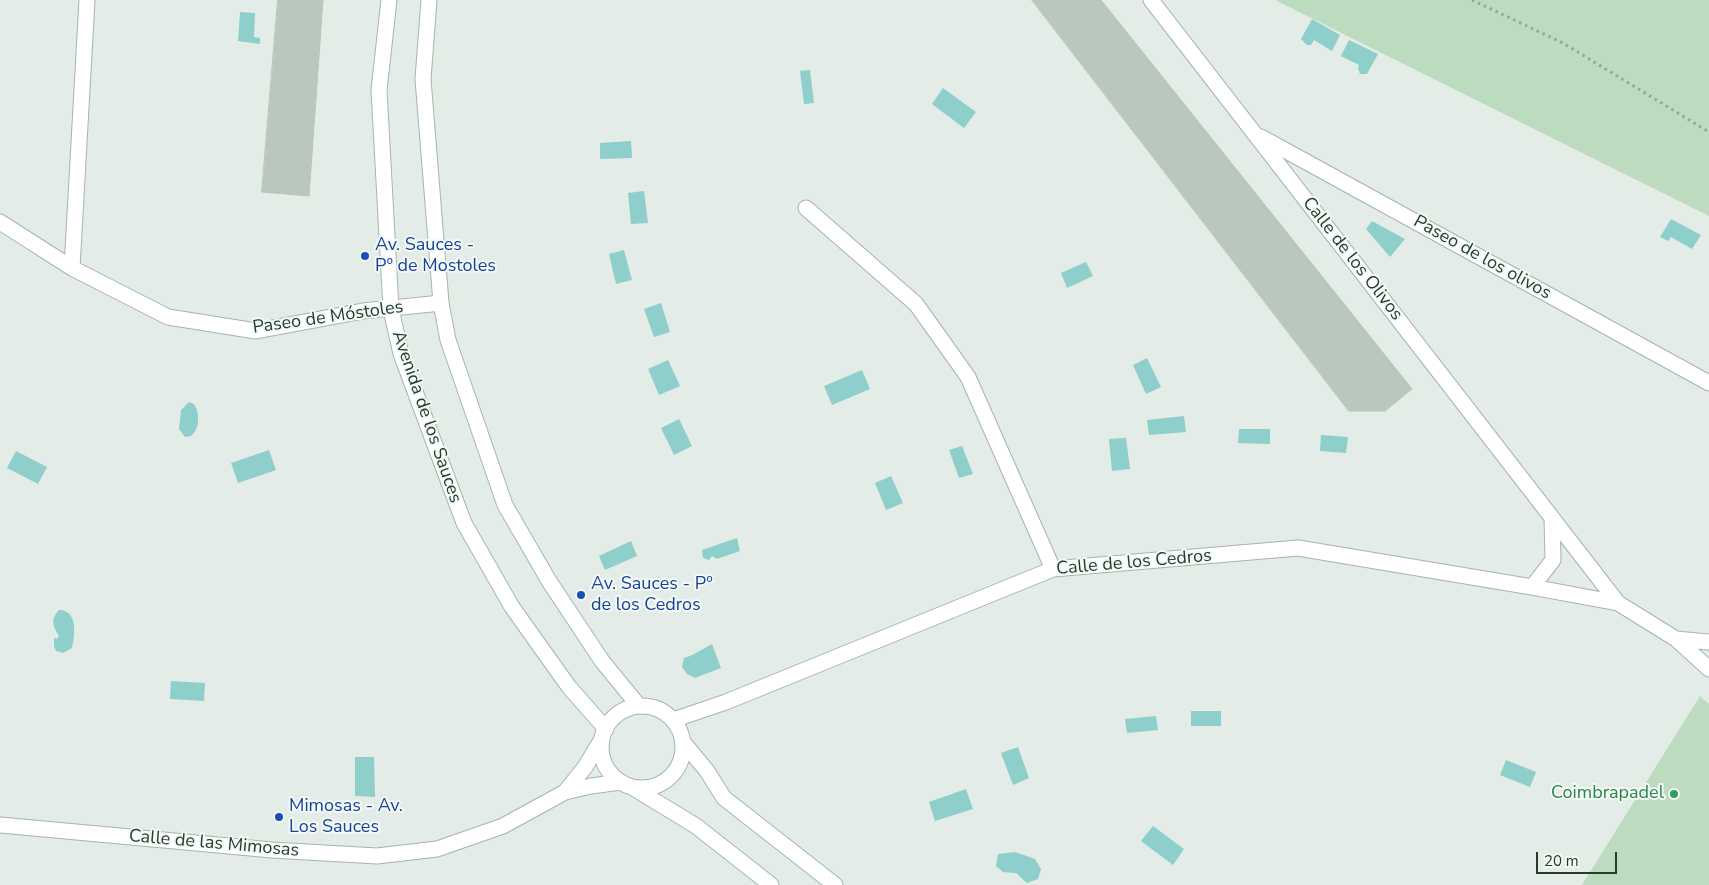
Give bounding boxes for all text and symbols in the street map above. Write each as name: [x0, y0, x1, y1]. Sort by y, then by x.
street label: Calle de los Olivos: [1297, 193, 1407, 325]
street label: Paseo de los olivos: [1409, 211, 1555, 305]
place label: Av. Sauces - Pº de Mostoles: [375, 235, 496, 278]
marker: Av. Sauces - Pº de Mostoles: [359, 250, 371, 262]
street label: Paseo de Móstoles: [251, 297, 405, 339]
street label: Avenida de los Sauces: [386, 328, 466, 506]
street label: Calle de los Cedros: [1055, 545, 1213, 581]
place label: Av. Sauces - Pº de los Cedros: [591, 574, 713, 616]
marker: Av. Sauces - Pº de los Cedros: [575, 589, 587, 601]
place label: Coimbrapadel: [1551, 783, 1664, 805]
marker: Coimbrapadel: [1668, 788, 1680, 800]
place label: Mimosas - Av. Los Sauces: [289, 796, 403, 839]
marker: Mimosas - Av. Los Sauces: [273, 811, 285, 823]
street label: Calle de las Mimosas: [128, 826, 300, 862]
scale bar: [1539, 842, 1620, 874]
text: 20 m: [1544, 851, 1579, 871]

